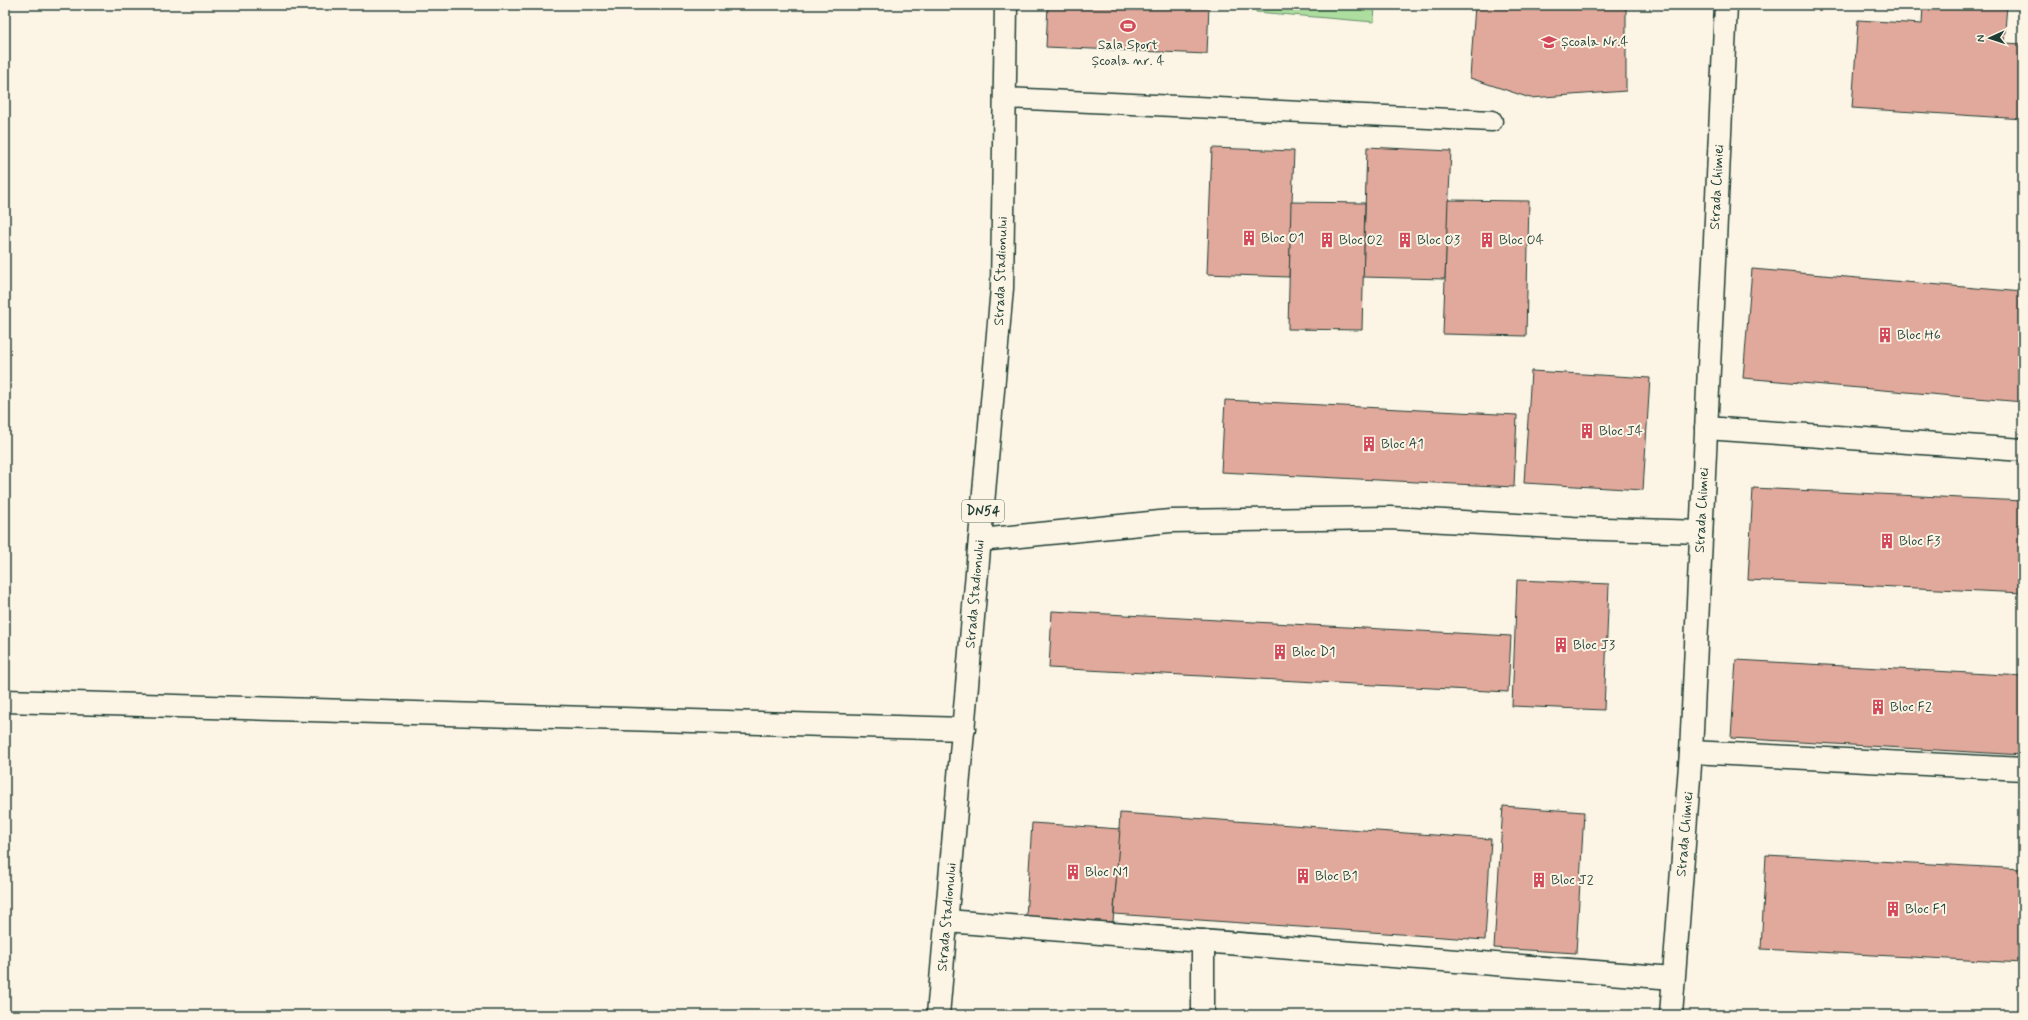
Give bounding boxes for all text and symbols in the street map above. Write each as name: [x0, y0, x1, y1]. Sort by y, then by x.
sports icon: Sala Sport Școala nr. 4: [1119, 17, 1137, 35]
north arrow: [1970, 18, 2010, 58]
school or university icon: Școala Nr.4: [1540, 33, 1558, 51]
place label: Școala Nr.4: [1561, 33, 1629, 51]
text: N: [1974, 34, 1988, 42]
place label: Sala Sport Școala nr. 4: [1091, 36, 1165, 70]
street label: Strada Chimiei: [1706, 144, 1728, 230]
street label: Strada Stadionului: [990, 216, 1012, 326]
building icon: Bloc O1: [1240, 229, 1258, 247]
place label: Bloc O1: [1261, 229, 1304, 247]
building icon: Bloc O2: [1318, 231, 1336, 249]
place label: Bloc O2: [1339, 231, 1383, 249]
building icon: Bloc O3: [1396, 231, 1414, 249]
place label: Bloc O3: [1417, 231, 1460, 249]
building icon: Bloc O4: [1478, 231, 1496, 249]
place label: Bloc O4: [1499, 231, 1544, 249]
building icon: Bloc H6: [1876, 326, 1894, 344]
place label: Bloc H6: [1897, 326, 1941, 344]
building icon: Bloc J4: [1578, 422, 1596, 440]
place label: Bloc J4: [1599, 422, 1643, 440]
building icon: Bloc A1: [1360, 435, 1378, 453]
place label: Bloc A1: [1381, 435, 1424, 453]
street label: Strada Chimiei: [1691, 467, 1713, 553]
road number: DN54: [962, 500, 1004, 522]
building icon: Bloc F3: [1878, 532, 1896, 550]
place label: Bloc F3: [1899, 532, 1940, 550]
street label: Strada Stadionului: [961, 539, 989, 649]
building icon: Bloc J3: [1552, 636, 1570, 654]
place label: Bloc J3: [1573, 636, 1615, 654]
building icon: Bloc D1: [1271, 643, 1289, 661]
place label: Bloc D1: [1292, 643, 1335, 661]
building icon: Bloc F2: [1869, 698, 1887, 716]
place label: Bloc F2: [1890, 698, 1932, 716]
street label: Strada Chimiei: [1672, 790, 1698, 877]
street label: Strada Stadionului: [933, 862, 961, 972]
building icon: Bloc N1: [1064, 863, 1082, 881]
place label: Bloc N1: [1085, 863, 1128, 881]
building icon: Bloc B1: [1294, 867, 1312, 885]
place label: Bloc B1: [1315, 867, 1358, 885]
building icon: Bloc J2: [1530, 871, 1548, 889]
place label: Bloc J2: [1551, 871, 1594, 889]
building icon: Bloc F1: [1884, 900, 1902, 918]
place label: Bloc F1: [1905, 900, 1946, 918]

